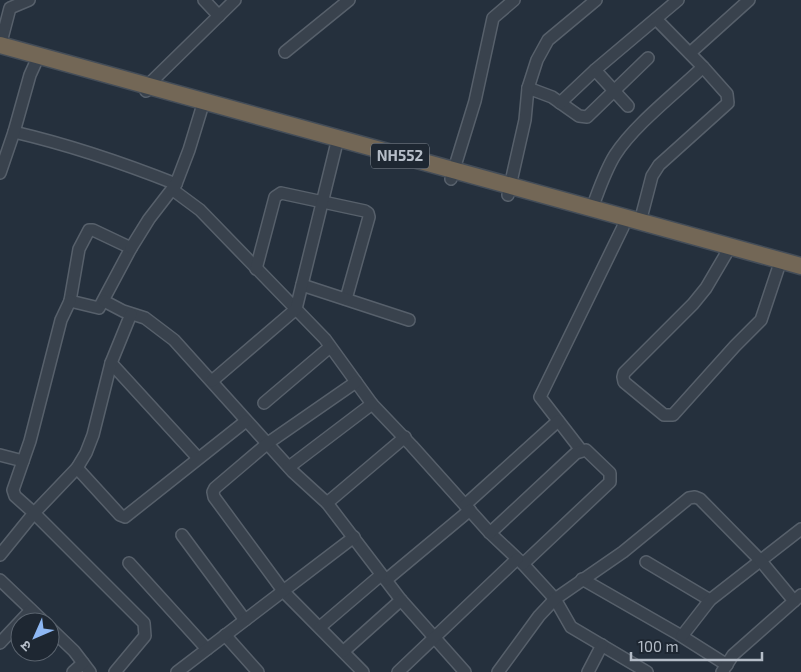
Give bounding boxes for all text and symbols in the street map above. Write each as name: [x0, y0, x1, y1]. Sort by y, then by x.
road number: NH552: [371, 144, 429, 168]
north arrow: [10, 612, 60, 662]
scale bar: [631, 630, 762, 662]
text: उ: [16, 637, 34, 655]
text: 100 m: [638, 637, 679, 655]

